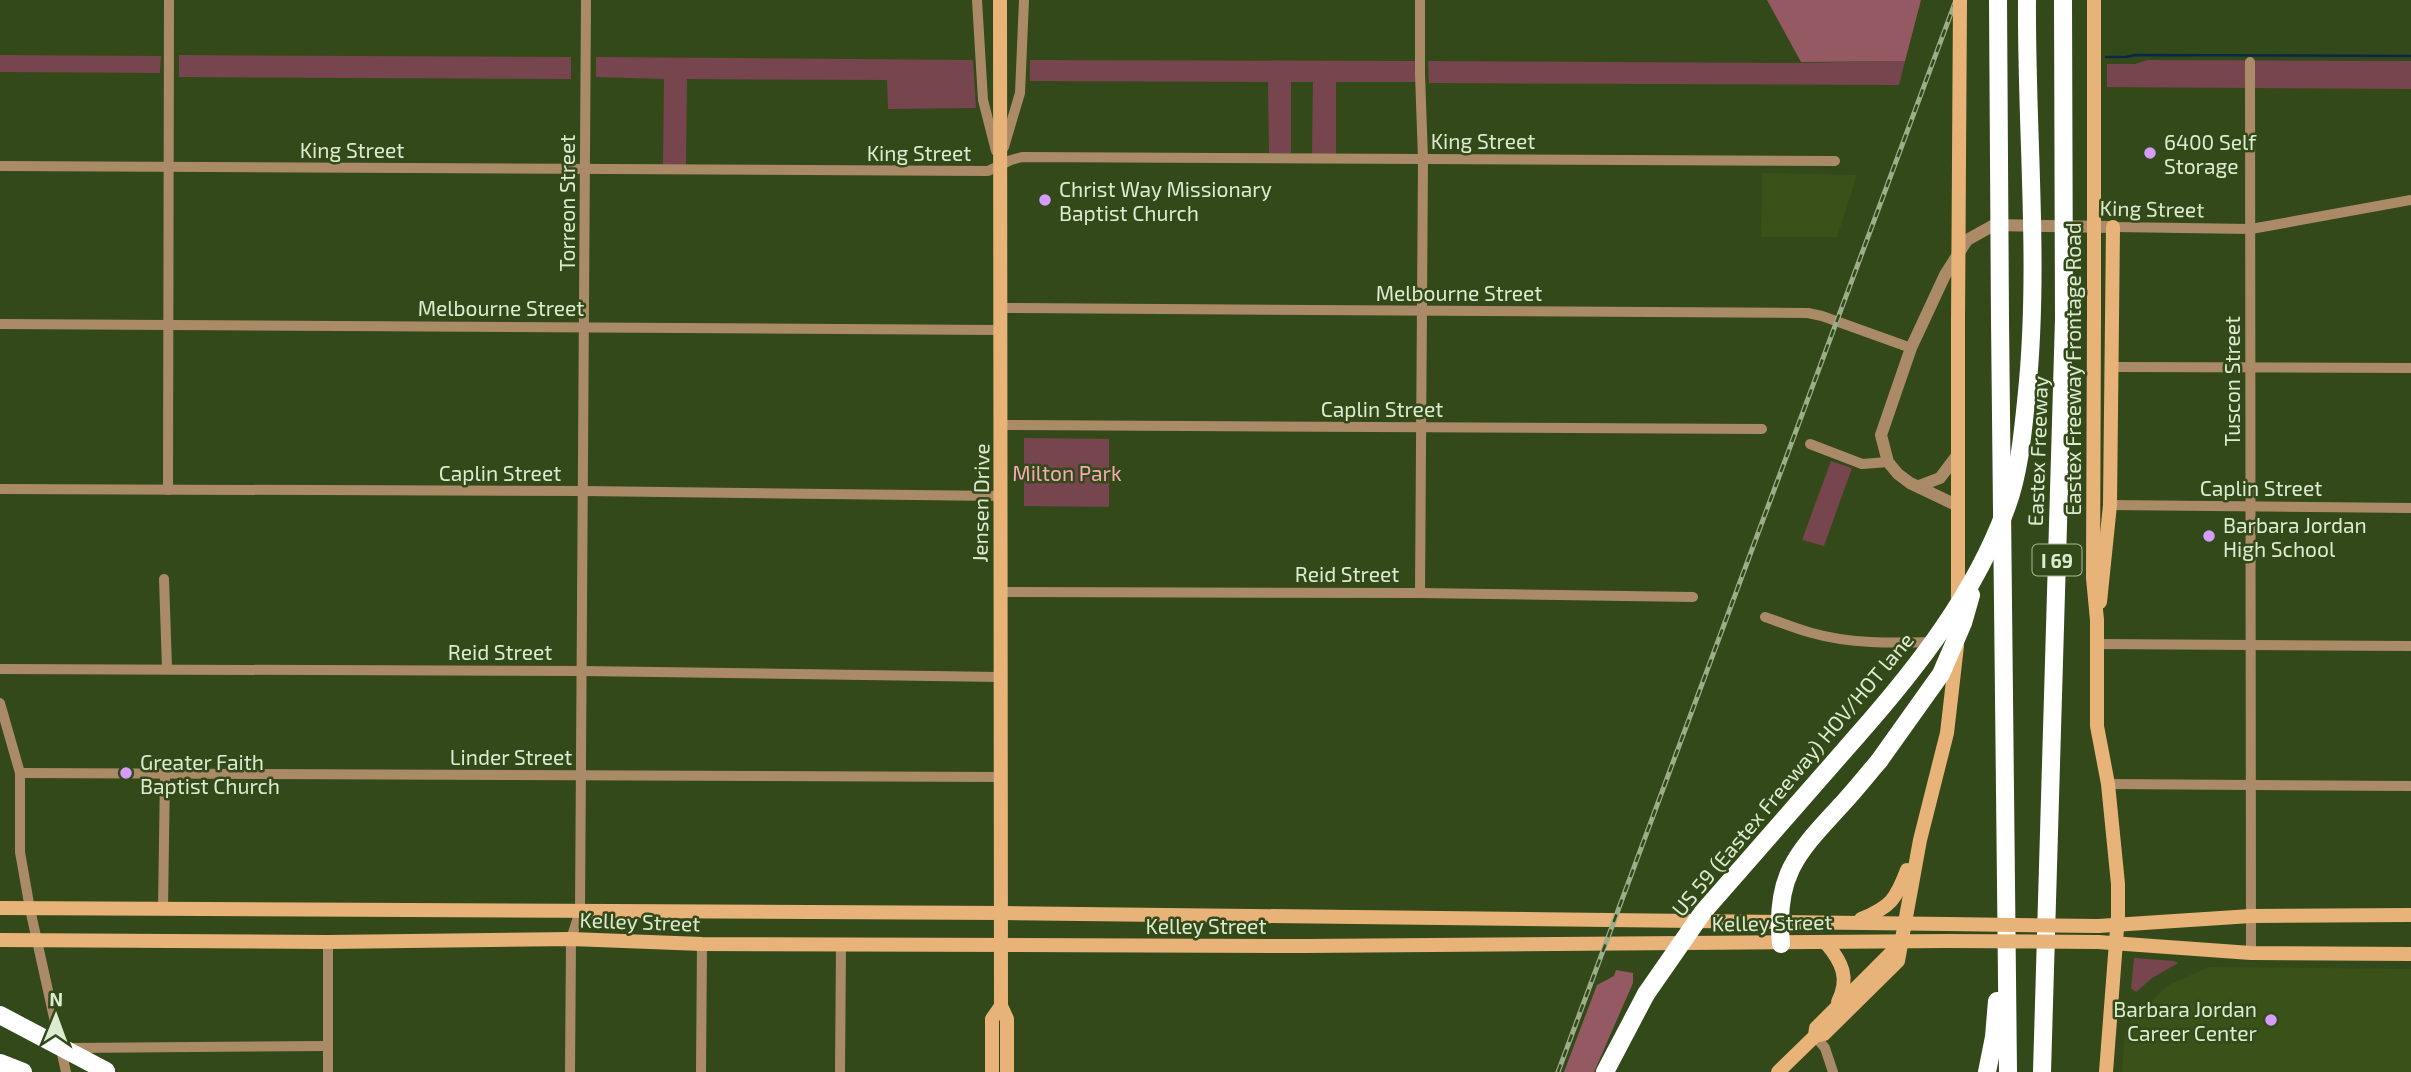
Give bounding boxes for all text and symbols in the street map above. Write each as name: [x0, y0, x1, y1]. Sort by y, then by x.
street label: King Street: [1431, 128, 1535, 153]
place label: 6400 Self Storage: [2164, 129, 2257, 178]
street label: Torreon Street: [554, 135, 579, 271]
street label: King Street: [300, 137, 404, 162]
street label: King Street: [867, 140, 971, 165]
marker: 6400 Self Storage: [2142, 145, 2158, 161]
place label: Christ Way Missionary Baptist Church: [1059, 176, 1272, 225]
marker: Christ Way Missionary Baptist Church: [1037, 192, 1053, 208]
street label: King Street: [2099, 195, 2205, 221]
street label: Eastex Freeway Frontage Road: [2060, 222, 2085, 516]
street label: Melbourne Street: [1376, 280, 1542, 305]
street label: Melbourne Street: [418, 295, 584, 320]
street label: Tuscon Street: [2219, 316, 2244, 446]
street label: Eastex Freeway: [2022, 375, 2052, 527]
street label: Caplin Street: [1321, 396, 1443, 421]
street label: Jensen Drive: [966, 443, 994, 563]
street label: Caplin Street: [439, 460, 561, 485]
park label: Milton Park: [1012, 460, 1122, 485]
street label: Caplin Street: [2200, 475, 2322, 500]
place label: Barbara Jordan High School: [2223, 512, 2367, 561]
marker: Barbara Jordan High School: [2201, 528, 2217, 544]
road number: I 69: [2032, 544, 2082, 576]
street label: Reid Street: [1295, 561, 1399, 586]
street label: US 59 (Eastex Freeway) HOV/HOT lane: [1666, 627, 1918, 921]
street label: Reid Street: [448, 639, 552, 664]
street label: Linder Street: [450, 744, 572, 769]
place label: Greater Faith Baptist Church: [140, 749, 280, 798]
marker: Greater Faith Baptist Church: [118, 765, 134, 781]
street label: Kelley Street: [579, 906, 701, 936]
street label: Kelley Street: [1711, 908, 1833, 936]
street label: Kelley Street: [1146, 913, 1266, 938]
north arrow: [21, 981, 91, 1051]
text: N: [49, 987, 63, 1010]
place label: Barbara Jordan Career Center: [2113, 996, 2258, 1045]
marker: Barbara Jordan Career Center: [2263, 1012, 2279, 1028]

